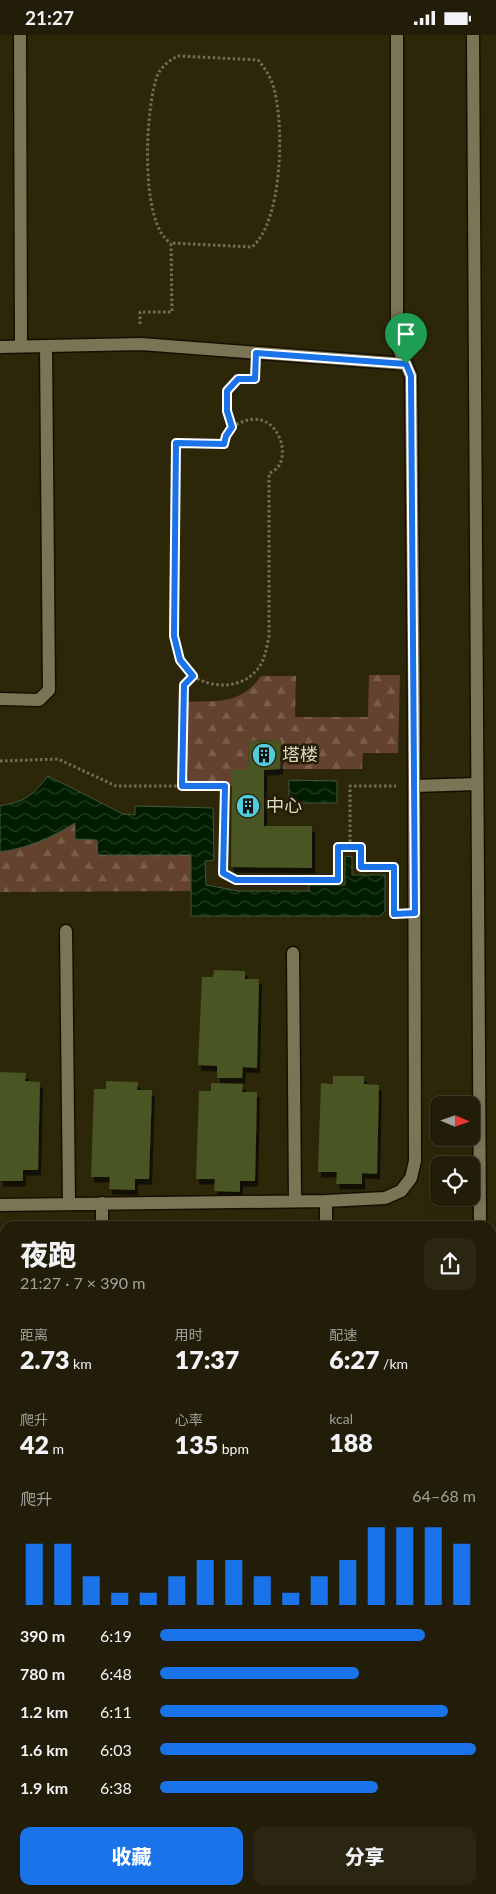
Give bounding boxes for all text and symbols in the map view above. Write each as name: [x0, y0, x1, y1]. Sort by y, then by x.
text: 21:27: [25, 6, 74, 29]
pin: [385, 313, 427, 364]
icon: arrive: [392, 320, 420, 348]
building icon: 塔楼: [251, 742, 277, 768]
place label: 塔楼: [282, 743, 318, 765]
building icon: 中心: [235, 793, 261, 819]
place label: 中心: [266, 794, 302, 816]
north arrow: [430, 1096, 480, 1146]
map controls: [430, 1096, 480, 1206]
button: locate: [430, 1156, 480, 1206]
text: 夜跑: [20, 1237, 76, 1271]
button: share: [424, 1238, 476, 1290]
text: 21:27 · 7 × 390 m: [20, 1273, 145, 1292]
text: 距离: [20, 1326, 48, 1343]
text: 用时: [175, 1326, 203, 1343]
text: 配速: [329, 1326, 357, 1343]
text: 2.73: [20, 1344, 69, 1374]
text: 17:37: [175, 1344, 239, 1374]
text: 6:27: [329, 1344, 379, 1374]
text: km: [69, 1355, 92, 1372]
text: /km: [379, 1355, 408, 1372]
text: kcal: [329, 1410, 353, 1427]
text: 爬升: [20, 1411, 48, 1428]
text: 心率: [175, 1411, 203, 1428]
text: 188: [329, 1427, 373, 1457]
text: 42: [20, 1429, 49, 1459]
text: 135: [175, 1429, 218, 1459]
text: m: [49, 1440, 64, 1457]
text: bpm: [218, 1440, 249, 1457]
text: 64–68 m: [412, 1486, 476, 1505]
text: 爬升: [20, 1489, 52, 1508]
text: 390 m: [20, 1626, 65, 1645]
text: 6:19: [100, 1626, 132, 1645]
text: 780 m: [20, 1664, 65, 1683]
text: 6:48: [100, 1664, 132, 1683]
text: 1.2 km: [20, 1702, 68, 1721]
text: 6:11: [100, 1702, 132, 1721]
text: 1.6 km: [20, 1740, 68, 1759]
text: 6:03: [100, 1740, 132, 1759]
text: 1.9 km: [20, 1778, 68, 1797]
text: 6:38: [100, 1778, 132, 1797]
button: 收藏: [20, 1827, 243, 1885]
button: 分享: [253, 1827, 476, 1885]

